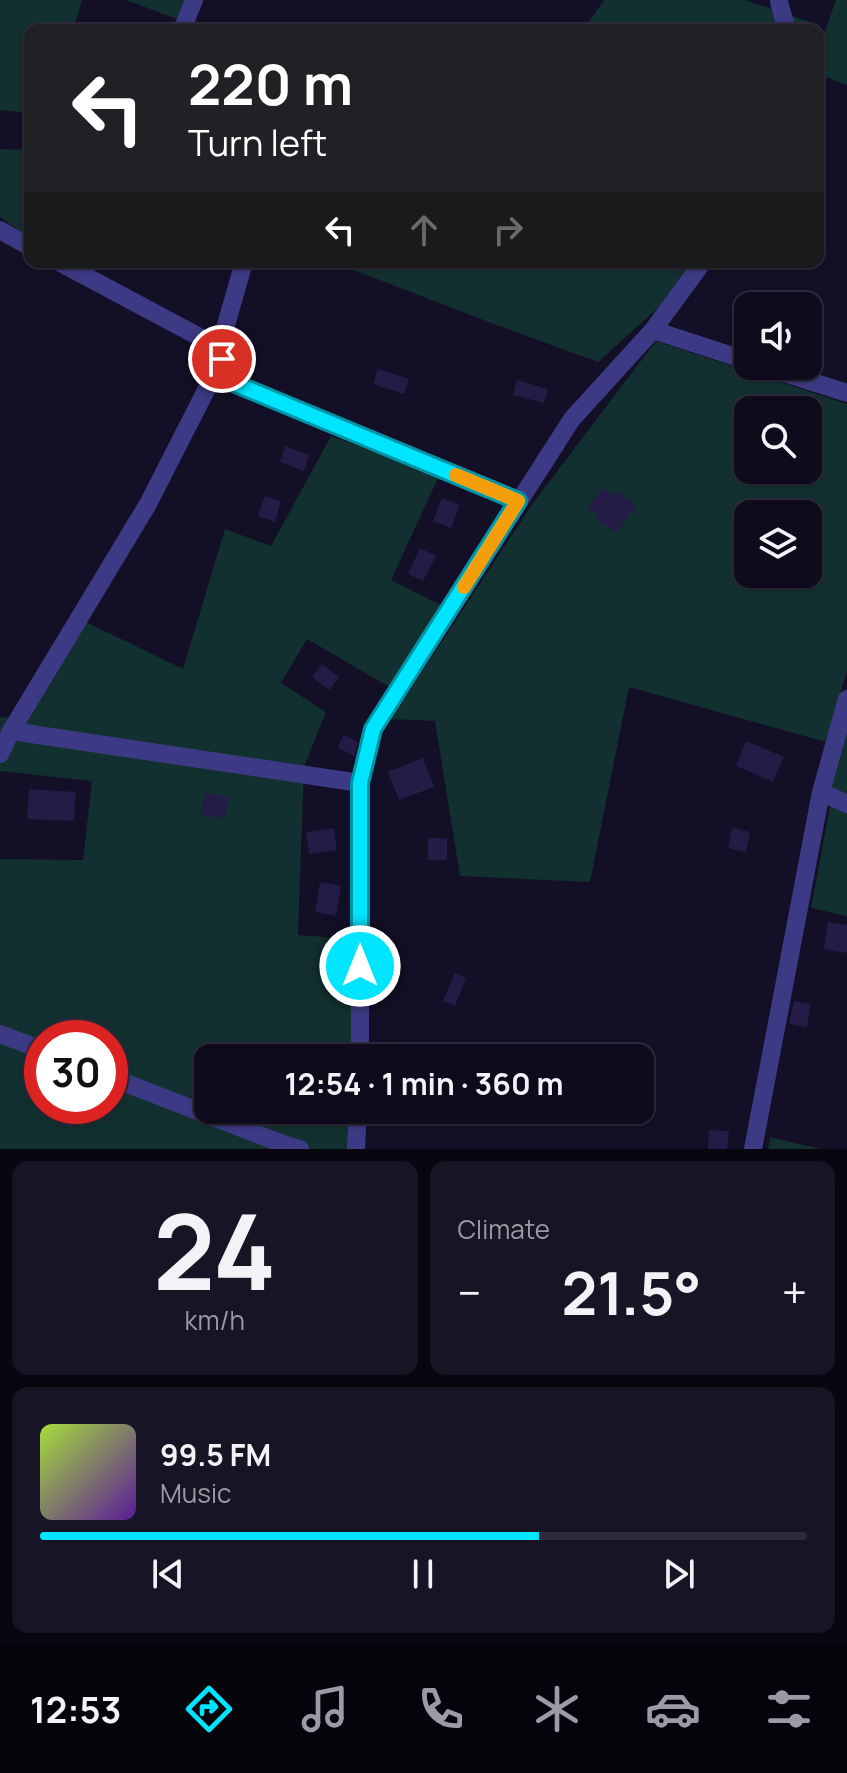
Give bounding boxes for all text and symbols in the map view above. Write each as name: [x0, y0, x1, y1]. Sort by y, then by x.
text: 220 m: [188, 45, 353, 122]
icon: left: [56, 56, 160, 160]
text: Turn left: [188, 118, 327, 167]
icon: left: [318, 208, 362, 252]
icon: ahead: [402, 208, 446, 252]
icon: right: [486, 208, 530, 252]
map controls: [734, 292, 822, 588]
button: sound: [734, 292, 822, 380]
pin: [188, 325, 256, 393]
icon: arrive: [200, 337, 244, 381]
button: search: [734, 396, 822, 484]
button: layers: [734, 500, 822, 588]
position arrow: [318, 924, 402, 1008]
speed limit sign: 30: [24, 1020, 128, 1124]
text: 12:54 · 1 min · 360 m: [284, 1063, 564, 1104]
text: 24: [153, 1179, 276, 1321]
text: Climate: [458, 1211, 550, 1247]
text: 21.5°: [561, 1251, 701, 1333]
text: −: [458, 1262, 481, 1322]
text: +: [782, 1262, 807, 1322]
text: km/h: [185, 1302, 245, 1338]
text: 99.5 FM: [160, 1434, 271, 1475]
text: Music: [160, 1475, 231, 1511]
icon: previous: [146, 1552, 190, 1596]
icon: pause: [401, 1552, 445, 1596]
icon: next: [657, 1552, 701, 1596]
icon: directions: [181, 1681, 237, 1737]
icon: music: [297, 1681, 353, 1737]
icon: phone: [413, 1681, 469, 1737]
icon: climate: [529, 1681, 585, 1737]
icon: car: [645, 1681, 701, 1737]
icon: filters: [761, 1681, 817, 1737]
text: 12:53: [30, 1685, 122, 1734]

